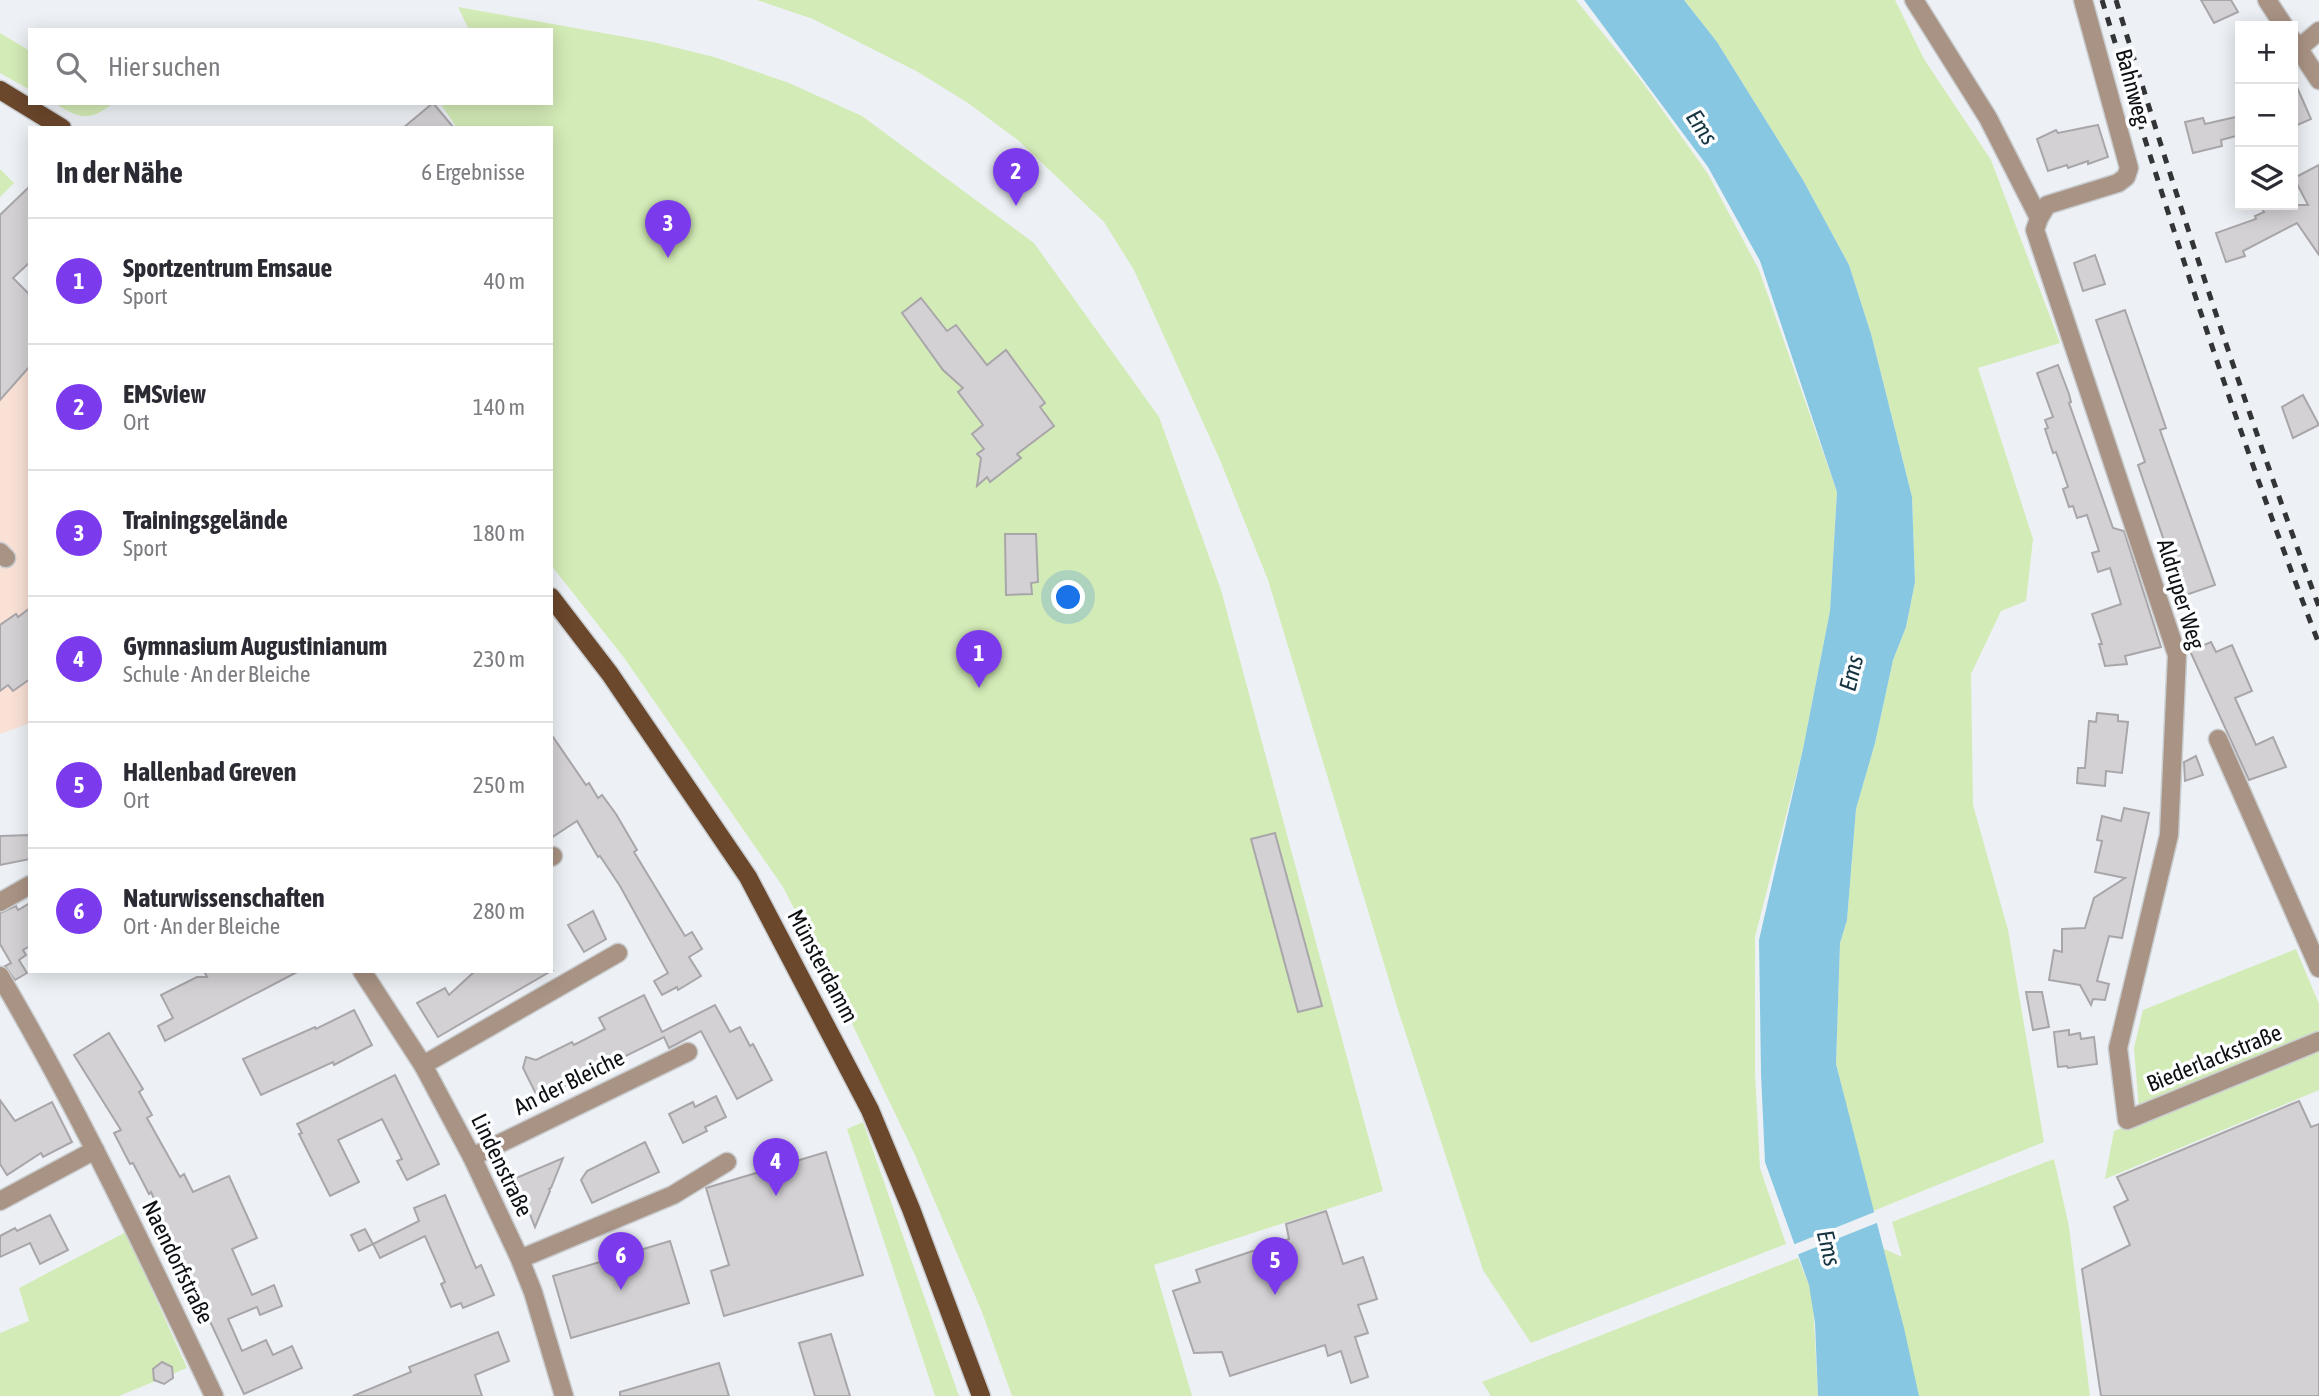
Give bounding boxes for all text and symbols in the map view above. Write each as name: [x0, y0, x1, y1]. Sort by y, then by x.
map controls: [2235, 21, 2298, 210]
button: +: [2235, 21, 2298, 84]
search box: [28, 28, 553, 105]
street label: Bahnweg: [2110, 46, 2156, 128]
icon: search: [52, 48, 90, 86]
text: Hier suchen: [108, 52, 221, 82]
button: −: [2235, 84, 2298, 147]
water label: Ems: [1681, 105, 1723, 149]
button: layers: [2235, 147, 2298, 210]
pin: 2: [993, 148, 1039, 206]
text: In der Nähe: [56, 155, 183, 189]
text: 6 Ergebnisse: [421, 159, 525, 185]
pin: 3: [645, 200, 691, 258]
text: Sportzentrum Emsaue: [123, 253, 332, 283]
text: 1: [74, 268, 84, 294]
text: 40 m: [484, 268, 525, 294]
text: Sport: [123, 283, 168, 309]
text: EMSview: [123, 379, 206, 409]
text: 2: [74, 394, 84, 420]
text: 140 m: [473, 394, 525, 420]
text: Ort: [123, 409, 150, 435]
text: Trainingsgelände: [123, 505, 288, 535]
text: 3: [74, 520, 84, 546]
text: 180 m: [473, 520, 525, 546]
text: Sport: [123, 535, 168, 561]
street label: Aldruper Weg: [2152, 536, 2210, 652]
your location: [1051, 580, 1085, 614]
pin: 1: [956, 630, 1002, 688]
text: Gymnasium Augustinianum: [123, 631, 387, 661]
text: 4: [74, 646, 84, 672]
text: 230 m: [473, 646, 525, 672]
water label: Ems: [1834, 652, 1868, 694]
text: Schule · An der Bleiche: [123, 661, 310, 687]
text: Hallenbad Greven: [123, 757, 296, 787]
text: 5: [74, 772, 84, 798]
text: 250 m: [473, 772, 525, 798]
text: Ort: [123, 787, 150, 813]
text: Naturwissenschaften: [123, 883, 325, 913]
text: 6: [74, 898, 84, 924]
text: 280 m: [473, 898, 525, 924]
street label: Münsterdamm: [782, 905, 864, 1027]
text: Ort · An der Bleiche: [123, 913, 280, 939]
street label: Biederlackstraße: [2143, 1019, 2285, 1097]
street label: An der Bleiche: [510, 1044, 628, 1120]
street label: Lindenstraße: [466, 1109, 538, 1221]
pin: 4: [753, 1138, 799, 1196]
street label: Naendorfstraße: [137, 1196, 219, 1328]
water label: Ems: [1812, 1227, 1846, 1269]
pin: 6: [598, 1232, 644, 1290]
pin: 5: [1252, 1237, 1298, 1295]

